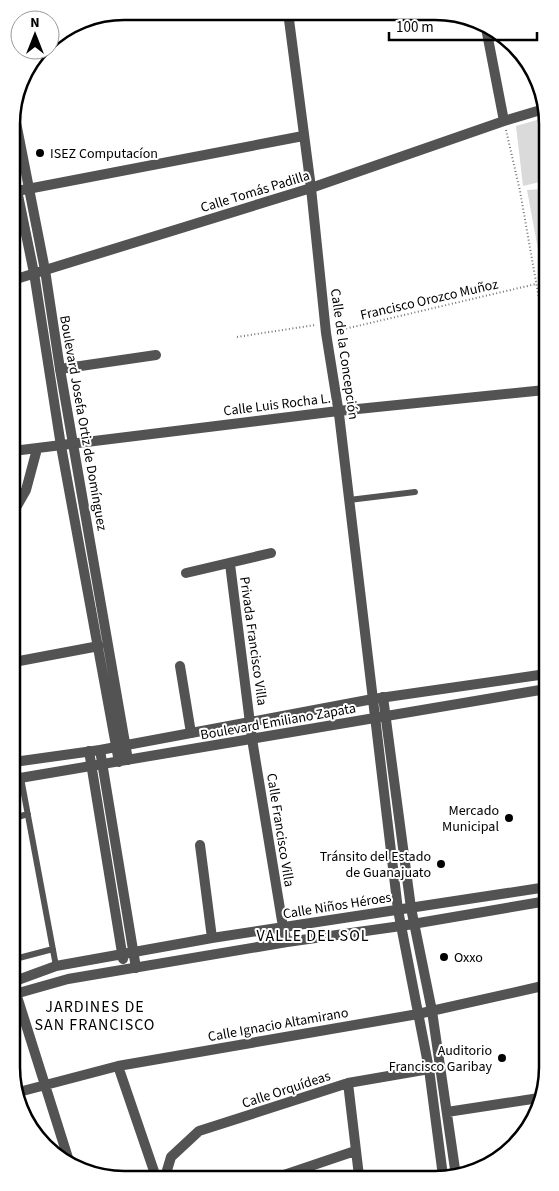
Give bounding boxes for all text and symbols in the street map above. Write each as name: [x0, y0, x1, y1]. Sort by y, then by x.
north arrow: [10, 10, 60, 60]
scale bar: [389, 10, 536, 42]
text: N: [30, 13, 40, 33]
text: 100 m: [396, 17, 434, 38]
place label: ISEZ Computacíon: [50, 144, 158, 164]
marker: ISEZ Computacíon: [34, 147, 46, 159]
street label: Calle Tomás Padilla: [198, 166, 312, 218]
street label: Francisco Orozco Muñoz: [358, 274, 500, 326]
street label: Calle de la Concepción: [325, 287, 363, 421]
street label: Boulevard Josefa Ortiz de Domínguez: [54, 314, 112, 532]
street label: Calle Luis Rocha L.: [222, 388, 332, 421]
street label: Privada Francisco Villa: [234, 575, 272, 707]
street label: Boulevard Emiliano Zapata: [199, 698, 357, 746]
street label: Calle Francisco Villa: [261, 772, 299, 888]
place label: Mercado Municipal: [442, 801, 499, 837]
marker: Mercado Municipal: [503, 812, 515, 824]
place label: Tránsito del Estado de Guanajuato: [320, 847, 431, 883]
marker: Tránsito del Estado de Guanajuato: [435, 858, 447, 870]
street label: Calle Niños Héroes: [282, 888, 393, 924]
district label: VALLE DEL SOL: [256, 925, 370, 947]
place label: Oxxo: [454, 948, 483, 968]
marker: Oxxo: [438, 951, 450, 963]
district label: JARDINES DE SAN FRANCISCO: [35, 996, 155, 1036]
street label: Calle Ignacio Altamirano: [206, 1003, 350, 1047]
place label: Auditorio Francisco Garibay: [389, 1041, 492, 1077]
marker: Auditorio Francisco Garibay: [496, 1052, 508, 1064]
street label: Calle Orquídeas: [239, 1066, 333, 1114]

